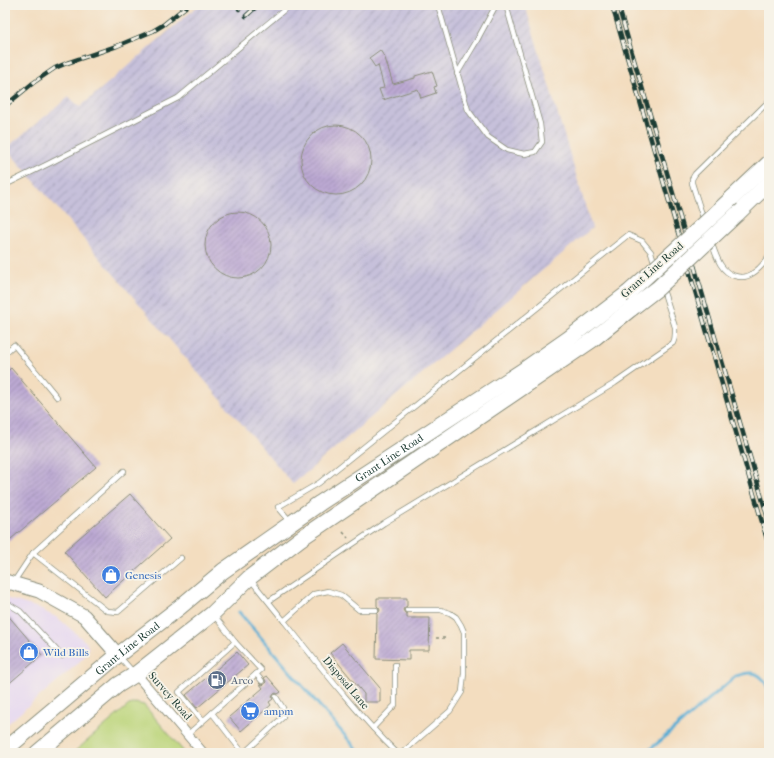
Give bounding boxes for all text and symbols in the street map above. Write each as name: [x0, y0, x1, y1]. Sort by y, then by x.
street label: Grant Line Road: [618, 239, 687, 301]
street label: Grant Line Road: [352, 430, 426, 485]
shop icon: Genesis: [100, 564, 122, 586]
place label: Genesis: [125, 569, 161, 582]
street label: Grant Line Road: [92, 618, 163, 678]
shop icon: Wild Bills: [18, 641, 40, 663]
place label: Wild Bills: [42, 646, 89, 659]
street label: Disposal Lane: [320, 654, 372, 713]
street label: Survey Road: [145, 669, 195, 724]
fuel station icon: Arco: [206, 669, 228, 691]
place label: Arco: [230, 674, 254, 687]
supermarket icon: ampm: [239, 700, 261, 722]
place label: ampm: [264, 705, 294, 718]

